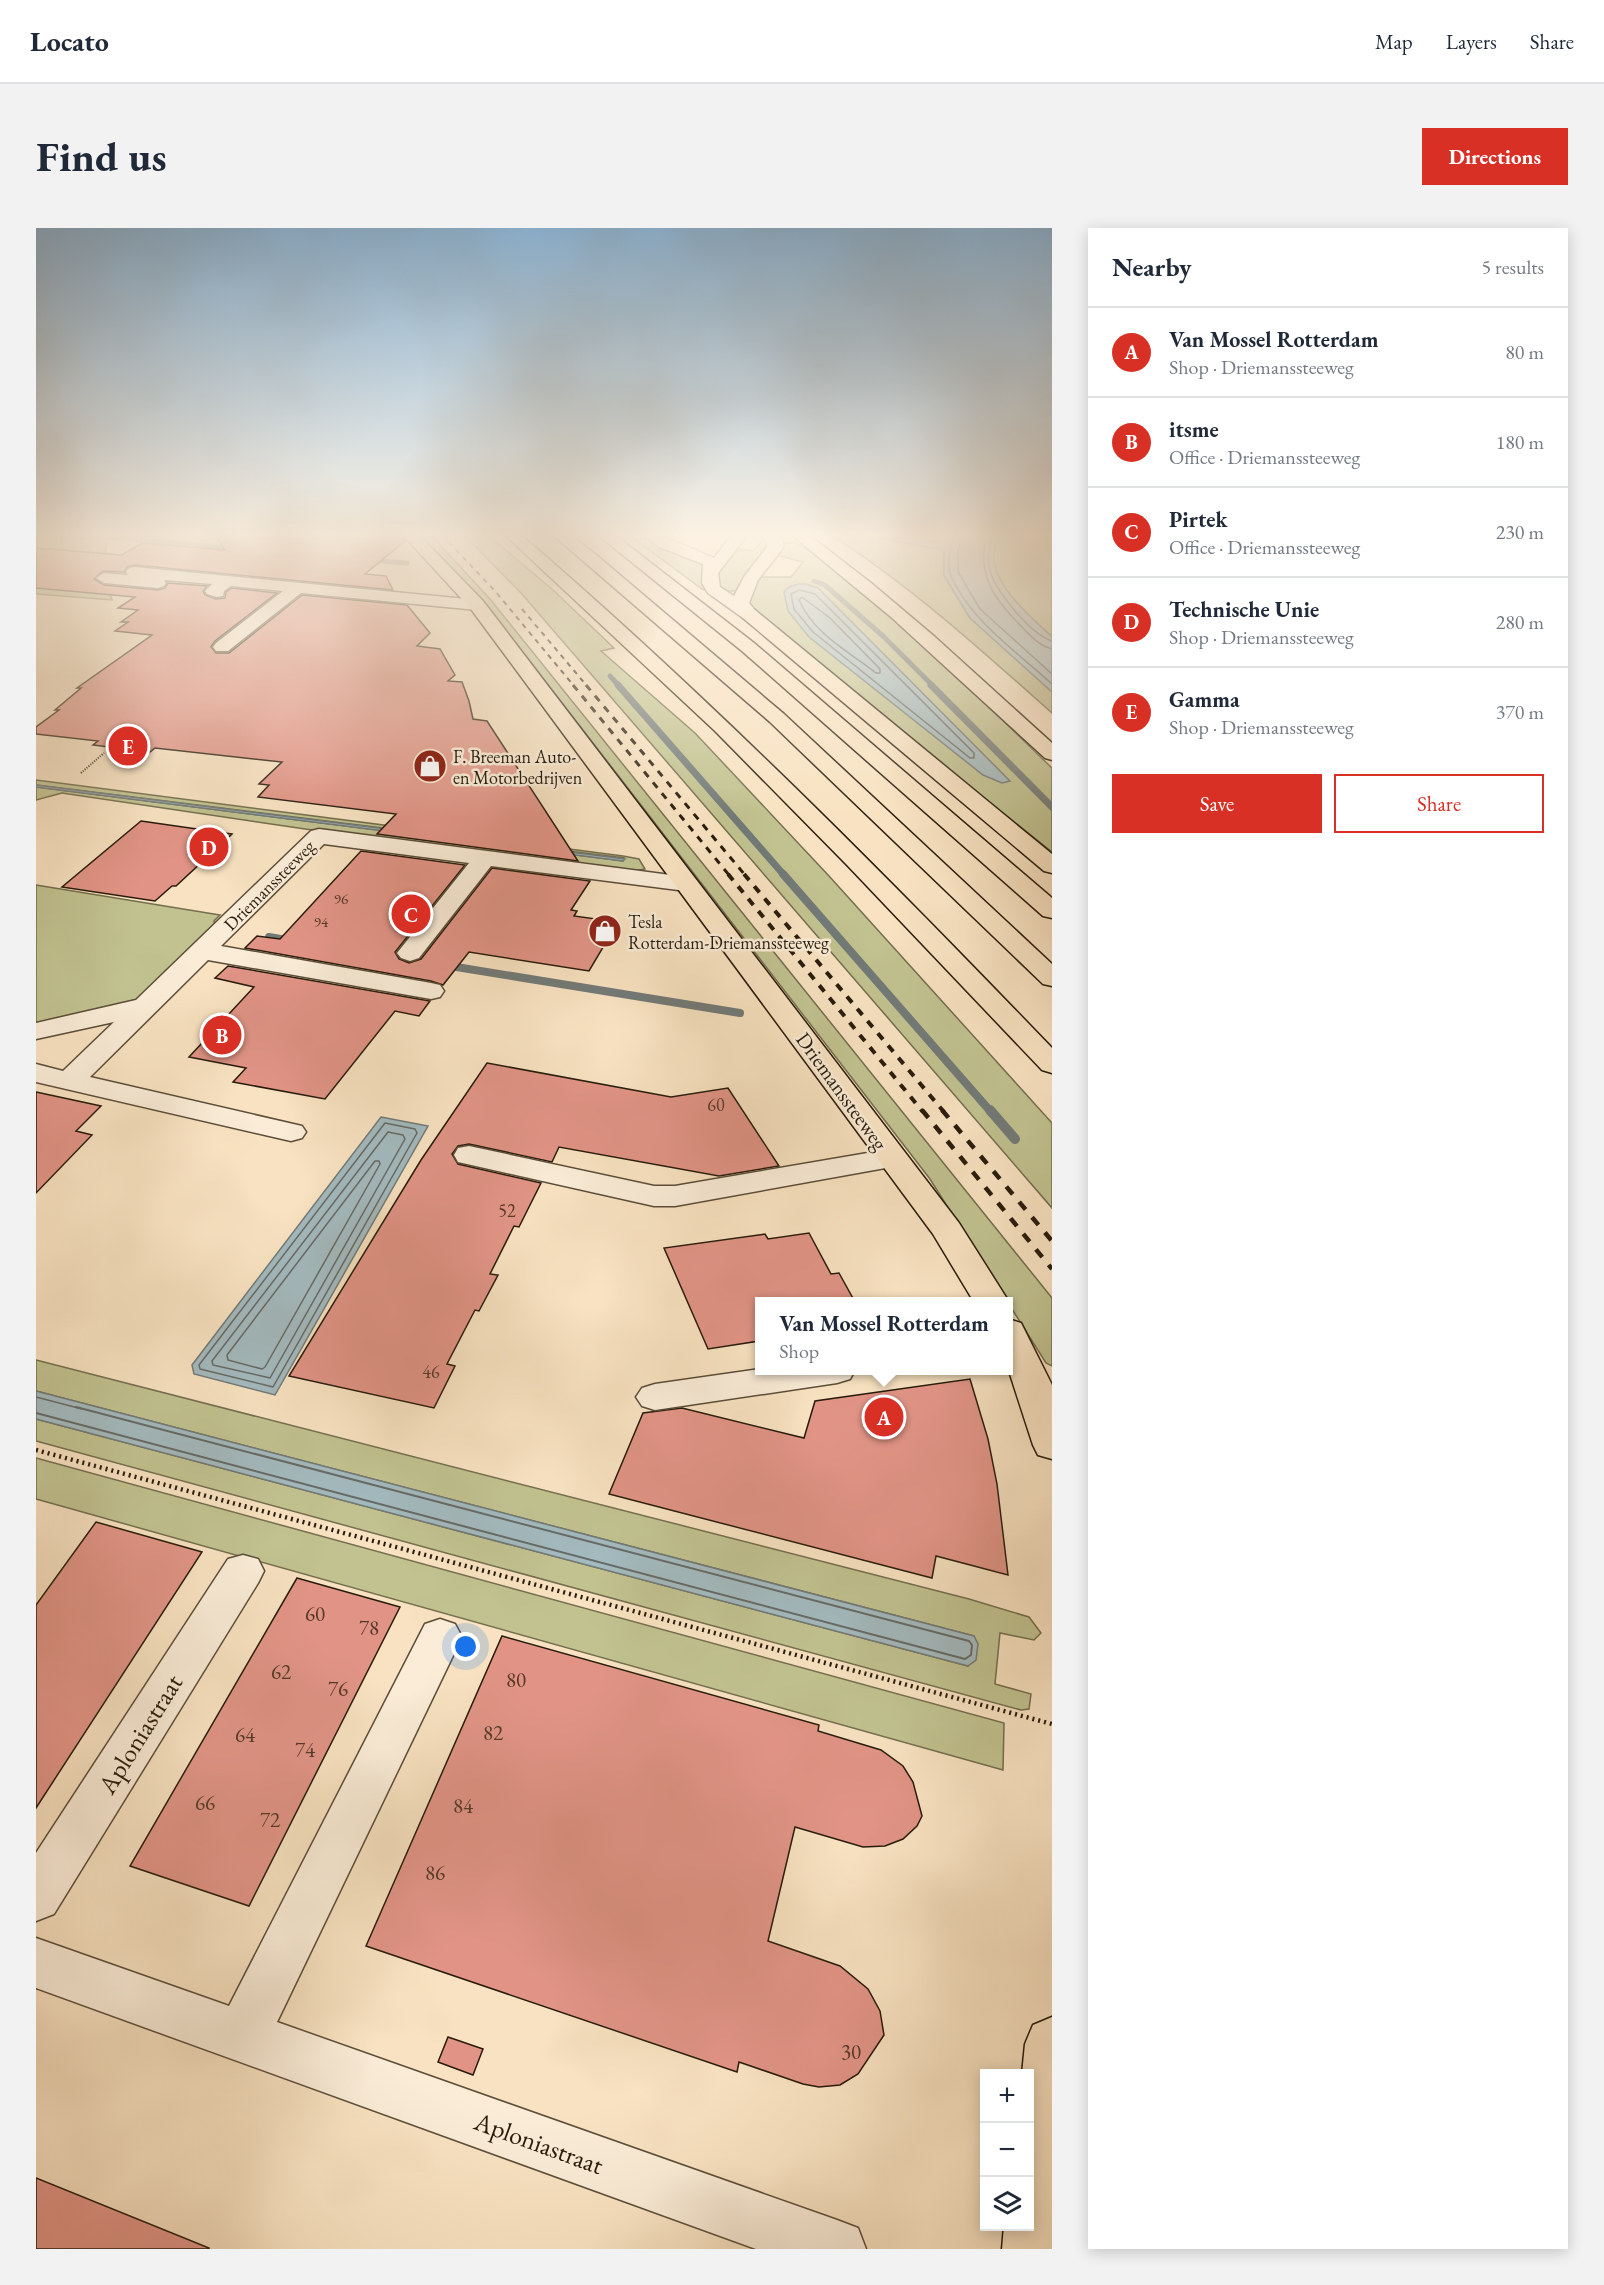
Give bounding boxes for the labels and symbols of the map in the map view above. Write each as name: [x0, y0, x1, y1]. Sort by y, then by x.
pin: E: [108, 724, 148, 768]
place label: F. Breeman Auto- en Motorbedrijven: [453, 745, 583, 789]
shop icon: F. Breeman Auto- en Motorbedrijven: [412, 748, 448, 784]
pin: D: [190, 824, 228, 870]
street label: Driemanssteeweg: [219, 834, 320, 935]
house number: 96: [334, 889, 348, 908]
pin: C: [392, 892, 430, 936]
place label: Tesla Rotterdam-Driemanssteeweg: [628, 910, 829, 954]
house number: 94: [314, 912, 329, 931]
shop icon: Tesla Rotterdam-Driemanssteeweg: [587, 913, 623, 949]
pin: B: [202, 1012, 242, 1058]
street label: Driemanssteeweg: [790, 1027, 894, 1156]
house number: 60: [707, 1093, 725, 1116]
house number: 52: [498, 1199, 516, 1222]
house number: 46: [422, 1360, 440, 1383]
pin: A: [864, 1394, 904, 1440]
house number: 60: [305, 1600, 325, 1627]
house number: 78: [359, 1614, 379, 1641]
your location: [451, 1632, 480, 1661]
house number: 62: [271, 1658, 291, 1685]
house number: 80: [506, 1666, 526, 1693]
street label: Aploniastraat: [89, 1668, 190, 1801]
house number: 76: [328, 1675, 348, 1702]
house number: 82: [483, 1719, 503, 1746]
house number: 64: [235, 1721, 256, 1748]
house number: 74: [295, 1736, 316, 1763]
house number: 66: [195, 1789, 215, 1816]
house number: 84: [453, 1792, 474, 1819]
house number: 72: [260, 1806, 280, 1833]
house number: 86: [425, 1859, 445, 1886]
house number: 30: [841, 2038, 861, 2065]
street label: Aploniastraat: [469, 2104, 608, 2182]

